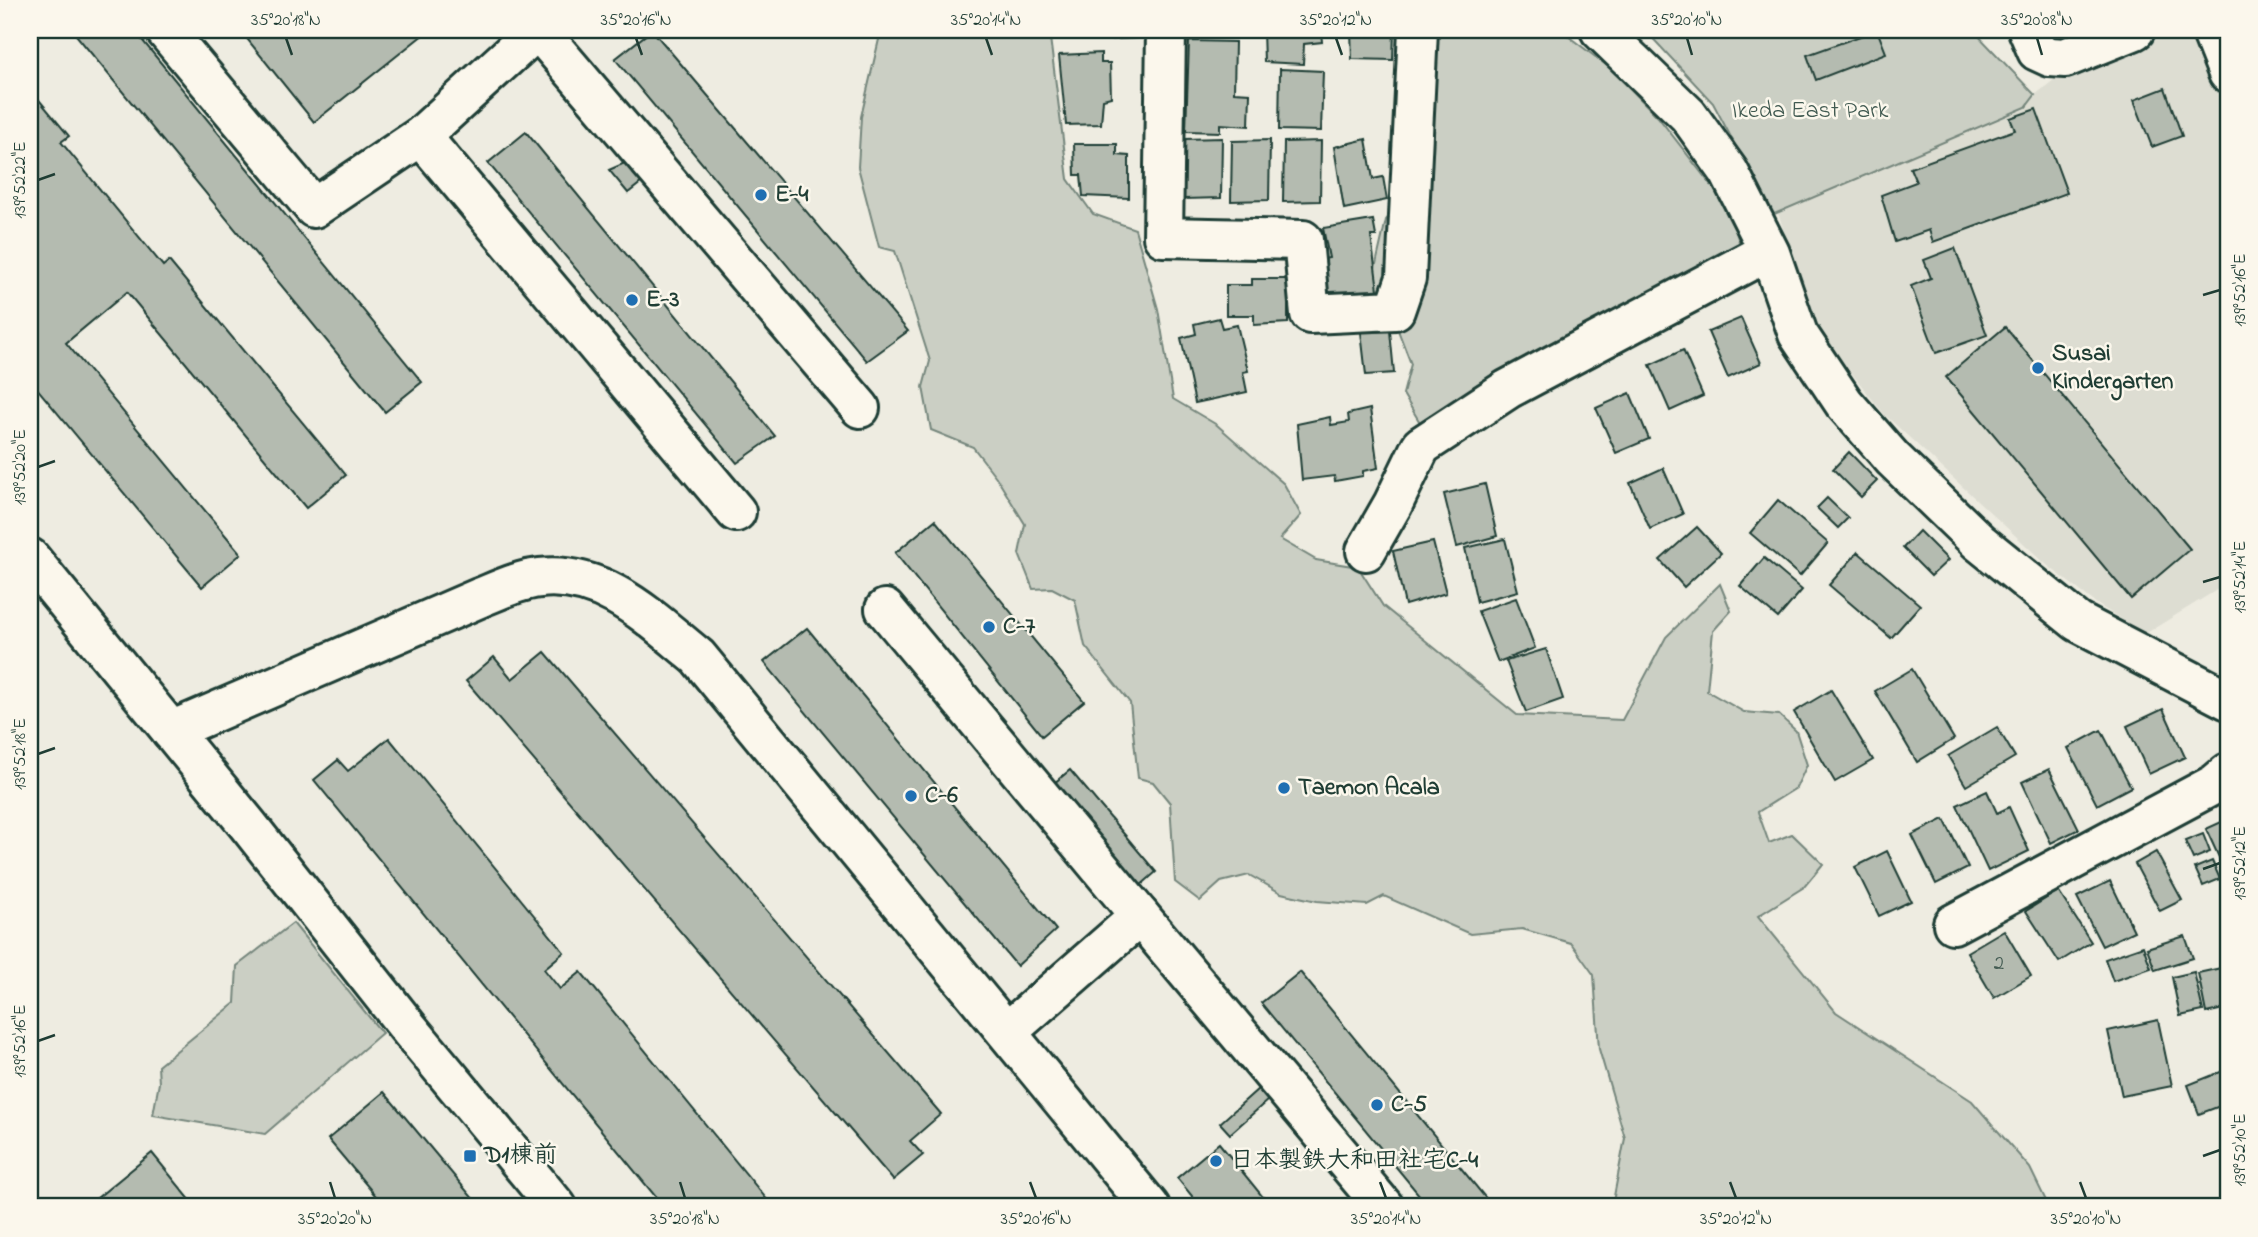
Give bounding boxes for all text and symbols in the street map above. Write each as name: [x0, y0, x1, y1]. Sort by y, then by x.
text: 35°20'18"N: [251, 8, 321, 34]
text: 35°20'16"N: [600, 8, 672, 34]
text: 35°20'14"N: [951, 8, 1021, 34]
text: 35°20'12"N: [1300, 8, 1372, 34]
text: 35°20'10"N: [1651, 8, 1723, 34]
text: 35°20'08"N: [2001, 8, 2073, 34]
park label: Ikeda East Park: [1732, 94, 1889, 129]
text: 139°52'22"E: [8, 141, 34, 219]
place label: E-4: [775, 178, 809, 213]
marker: E-4: [753, 187, 769, 203]
text: 139°52'16"E: [2228, 253, 2254, 327]
place label: E-3: [646, 283, 680, 318]
marker: E-3: [624, 292, 640, 308]
place label: Susai Kindergarten: [2052, 337, 2173, 401]
marker: Susai Kindergarten: [2030, 360, 2046, 376]
text: 139°52'20"E: [8, 429, 34, 505]
text: 139°52'14"E: [2228, 541, 2254, 613]
place label: C-7: [1003, 610, 1036, 645]
marker: C-7: [981, 619, 997, 635]
text: 139°52'18"E: [8, 718, 34, 790]
place label: Taemon Acala: [1298, 771, 1440, 806]
place label: C-6: [925, 779, 958, 814]
marker: Taemon Acala: [1276, 780, 1292, 796]
marker: C-6: [903, 788, 919, 804]
text: 139°52'12"E: [2228, 826, 2254, 900]
house number: 2: [1994, 949, 2004, 979]
text: 139°52'16"E: [8, 1004, 34, 1078]
place label: C-5: [1391, 1088, 1427, 1123]
marker: C-5: [1369, 1097, 1385, 1113]
text: 139°52'10"E: [2228, 1113, 2254, 1187]
place label: D1棟前: [483, 1139, 557, 1174]
place label: 日本製鉄大和田社宅C-4: [1230, 1144, 1478, 1179]
marker: D1棟前: [462, 1148, 478, 1164]
marker: 日本製鉄大和田社宅C-4: [1208, 1153, 1224, 1169]
text: 35°20'20"N: [298, 1207, 372, 1233]
text: 35°20'18"N: [650, 1207, 720, 1233]
text: 35°20'16"N: [1000, 1207, 1072, 1233]
text: 35°20'14"N: [1351, 1207, 1421, 1233]
text: 35°20'12"N: [1700, 1207, 1772, 1233]
text: 35°20'10"N: [2050, 1207, 2122, 1233]

